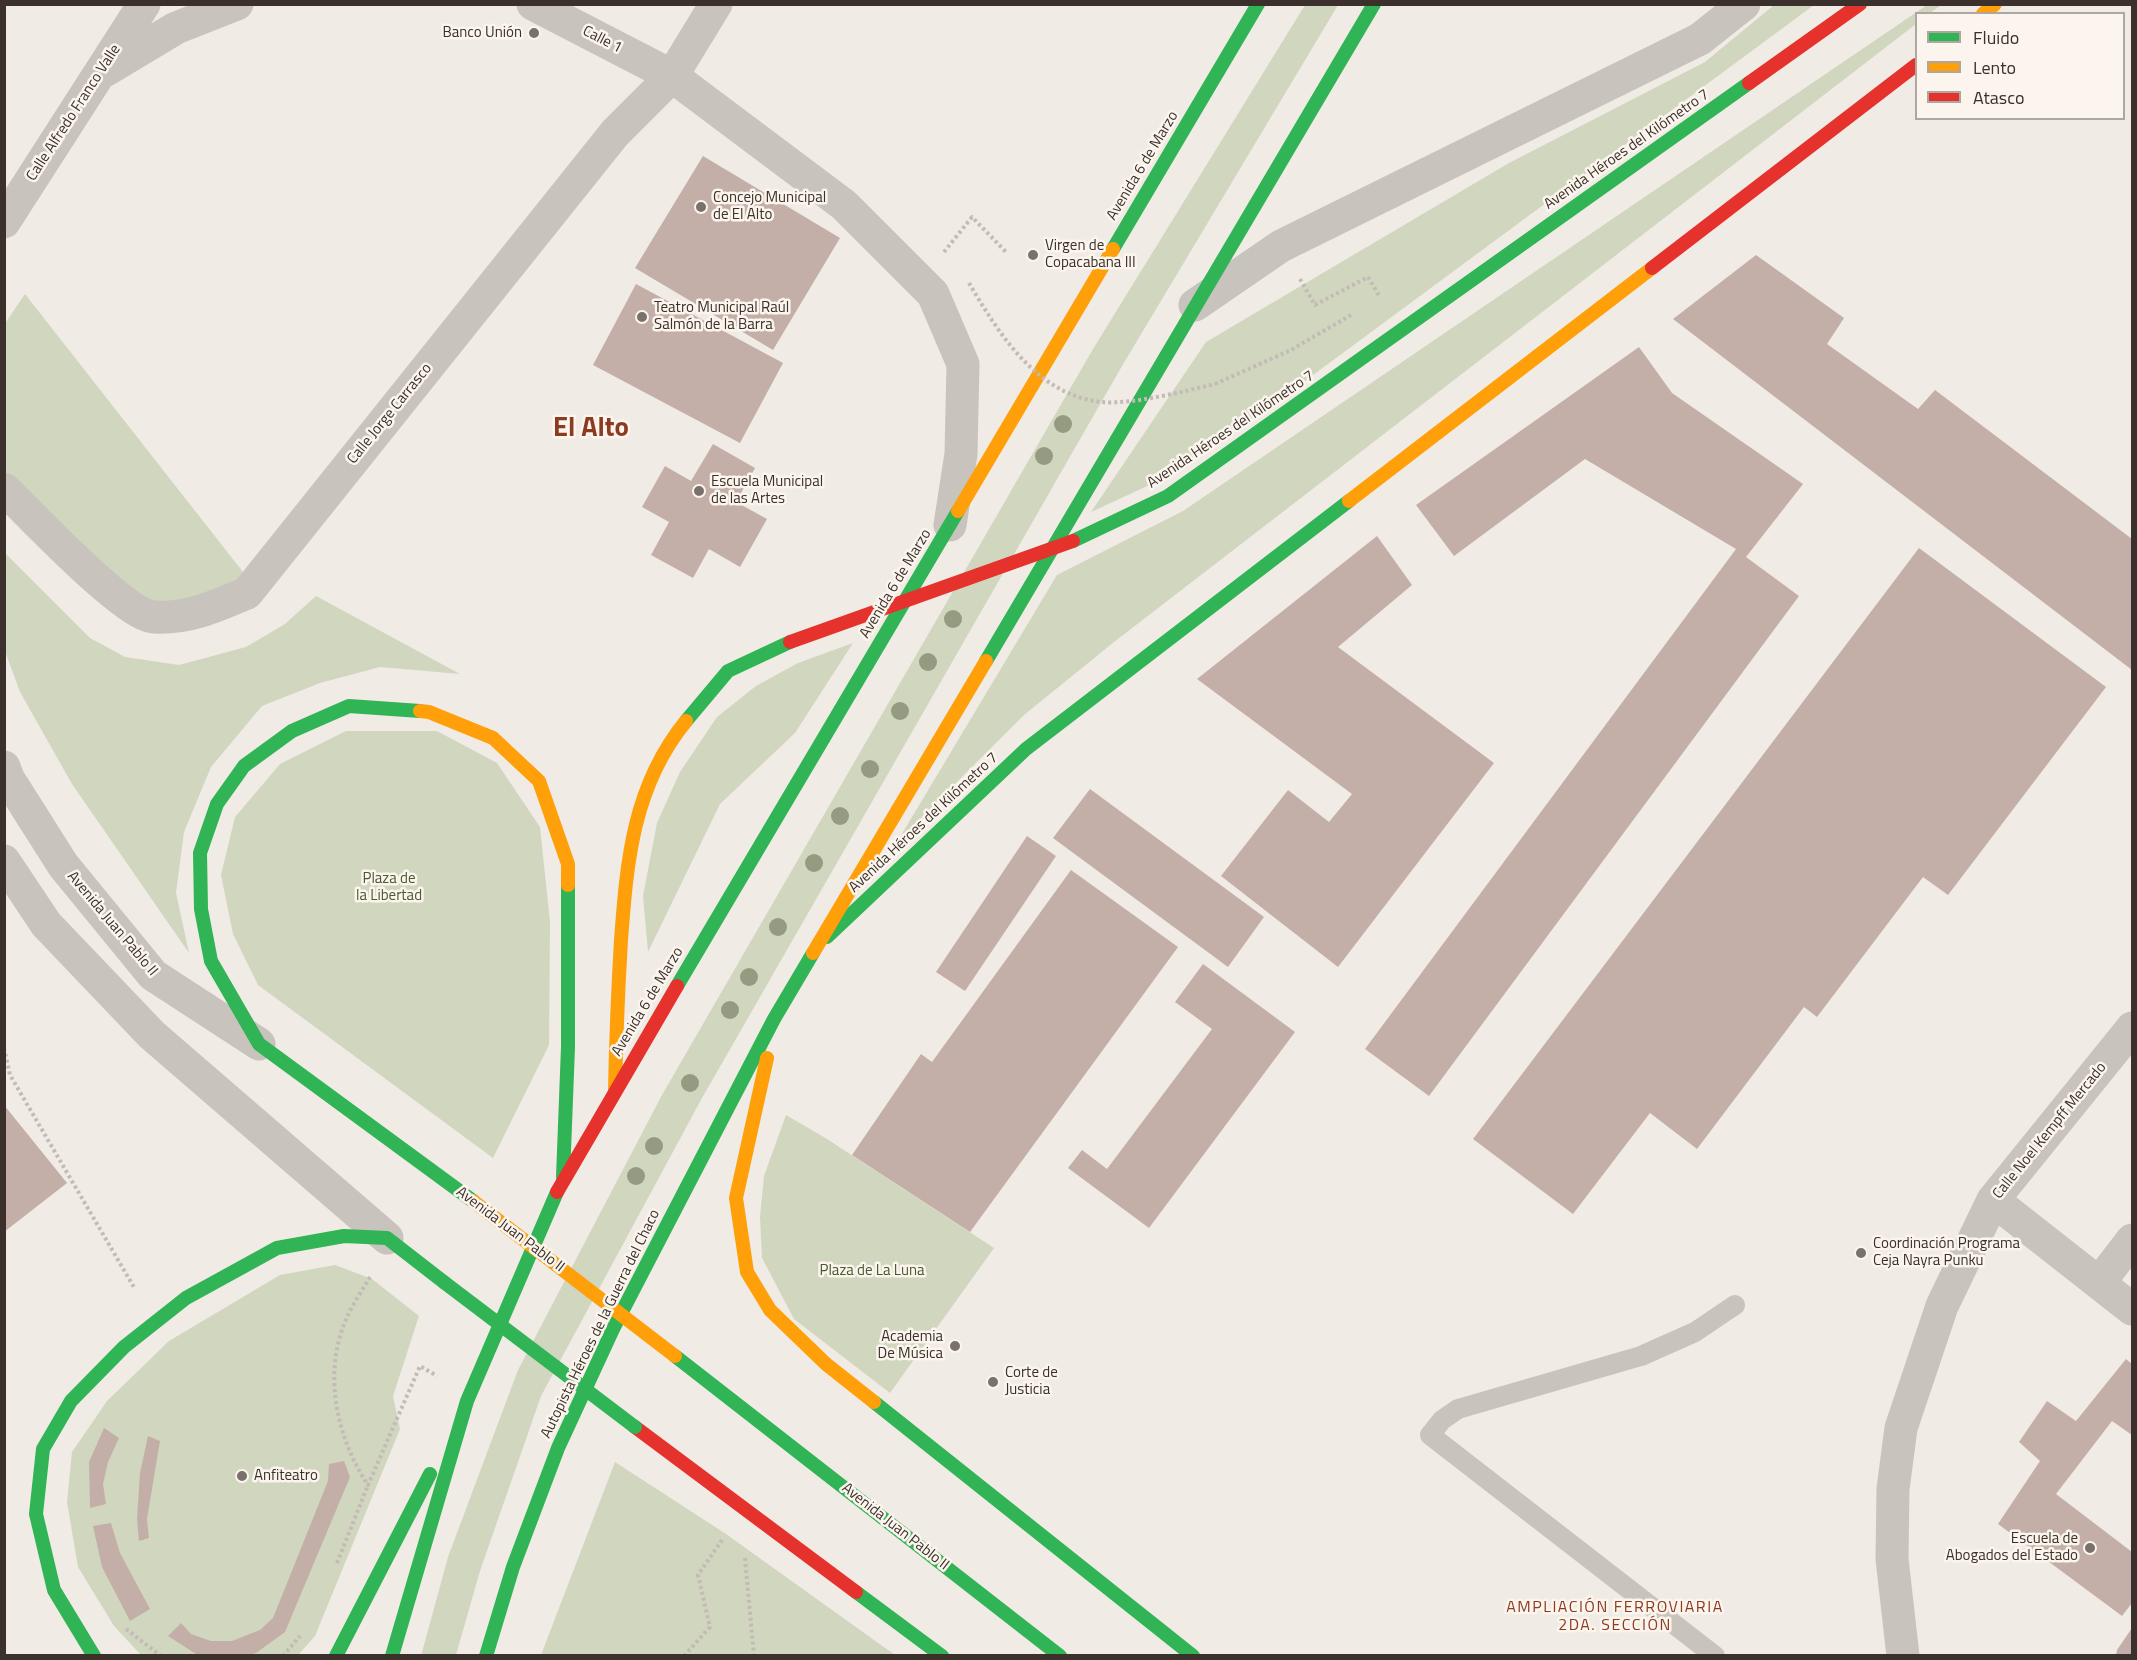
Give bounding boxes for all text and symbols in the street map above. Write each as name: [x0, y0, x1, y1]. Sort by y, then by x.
legend: [1915, 12, 2125, 120]
street label: Calle 1: [579, 22, 625, 58]
place label: Banco Unión: [443, 24, 522, 42]
text: Fluido: [1973, 24, 2019, 51]
marker: Banco Unión: [527, 26, 541, 40]
street label: Calle Alfredo Franco Valle: [23, 41, 125, 185]
text: Lento: [1973, 54, 2016, 81]
text: Atasco: [1973, 84, 2024, 111]
street label: Avenida Héroes del Kilómetro 7: [1541, 86, 1713, 214]
street label: Avenida 6 de Marzo: [1103, 108, 1183, 224]
place label: Concejo Municipal de El Alto: [713, 189, 826, 224]
marker: Concejo Municipal de El Alto: [694, 200, 708, 214]
place label: Virgen de Copacabana III: [1045, 237, 1136, 272]
marker: Virgen de Copacabana III: [1026, 248, 1040, 262]
place label: Teatro Municipal Raúl Salmón de la Barra: [654, 299, 789, 334]
marker: Teatro Municipal Raúl Salmón de la Barra: [635, 310, 649, 324]
street label: Calle Jorge Carrasco: [344, 360, 436, 468]
street label: Avenida Héroes del Kilómetro 7: [1144, 367, 1318, 493]
district label: El Alto: [553, 413, 629, 445]
place label: Escuela Municipal de las Artes: [711, 473, 823, 508]
marker: Escuela Municipal de las Artes: [692, 484, 706, 498]
street label: Avenida 6 de Marzo: [856, 526, 936, 642]
street label: Avenida Héroes del Kilómetro 7: [846, 749, 1002, 897]
street label: Avenida Juan Pablo II: [63, 868, 161, 980]
park label: Plaza de la Libertad: [356, 870, 422, 905]
street label: Avenida 6 de Marzo: [608, 944, 688, 1060]
street label: Calle Noel Kempff Mercado: [1989, 1059, 2111, 1203]
street label: Avenida Juan Pablo II: [452, 1183, 568, 1277]
street label: Autopista Héroes de la Guerra del Chaco: [538, 1207, 664, 1441]
place label: Coordinación Programa Ceja Nayra Punku: [1873, 1235, 2020, 1270]
marker: Coordinación Programa Ceja Nayra Punku: [1854, 1246, 1868, 1260]
park label: Plaza de La Luna: [820, 1262, 924, 1280]
place label: Academia De Música: [878, 1328, 943, 1363]
marker: Academia De Música: [948, 1339, 962, 1353]
place label: Corte de Justicia: [1005, 1364, 1058, 1399]
marker: Corte de Justicia: [986, 1375, 1000, 1389]
place label: Anfiteatro: [254, 1467, 318, 1485]
marker: Anfiteatro: [235, 1469, 249, 1483]
street label: Avenida Juan Pablo II: [838, 1480, 952, 1574]
place label: Escuela de Abogados del Estado: [1946, 1530, 2078, 1565]
marker: Escuela de Abogados del Estado: [2083, 1541, 2097, 1555]
district label: AMPLIACIÓN FERROVIARIA 2DA. SECCIÓN: [1506, 1598, 1724, 1636]

